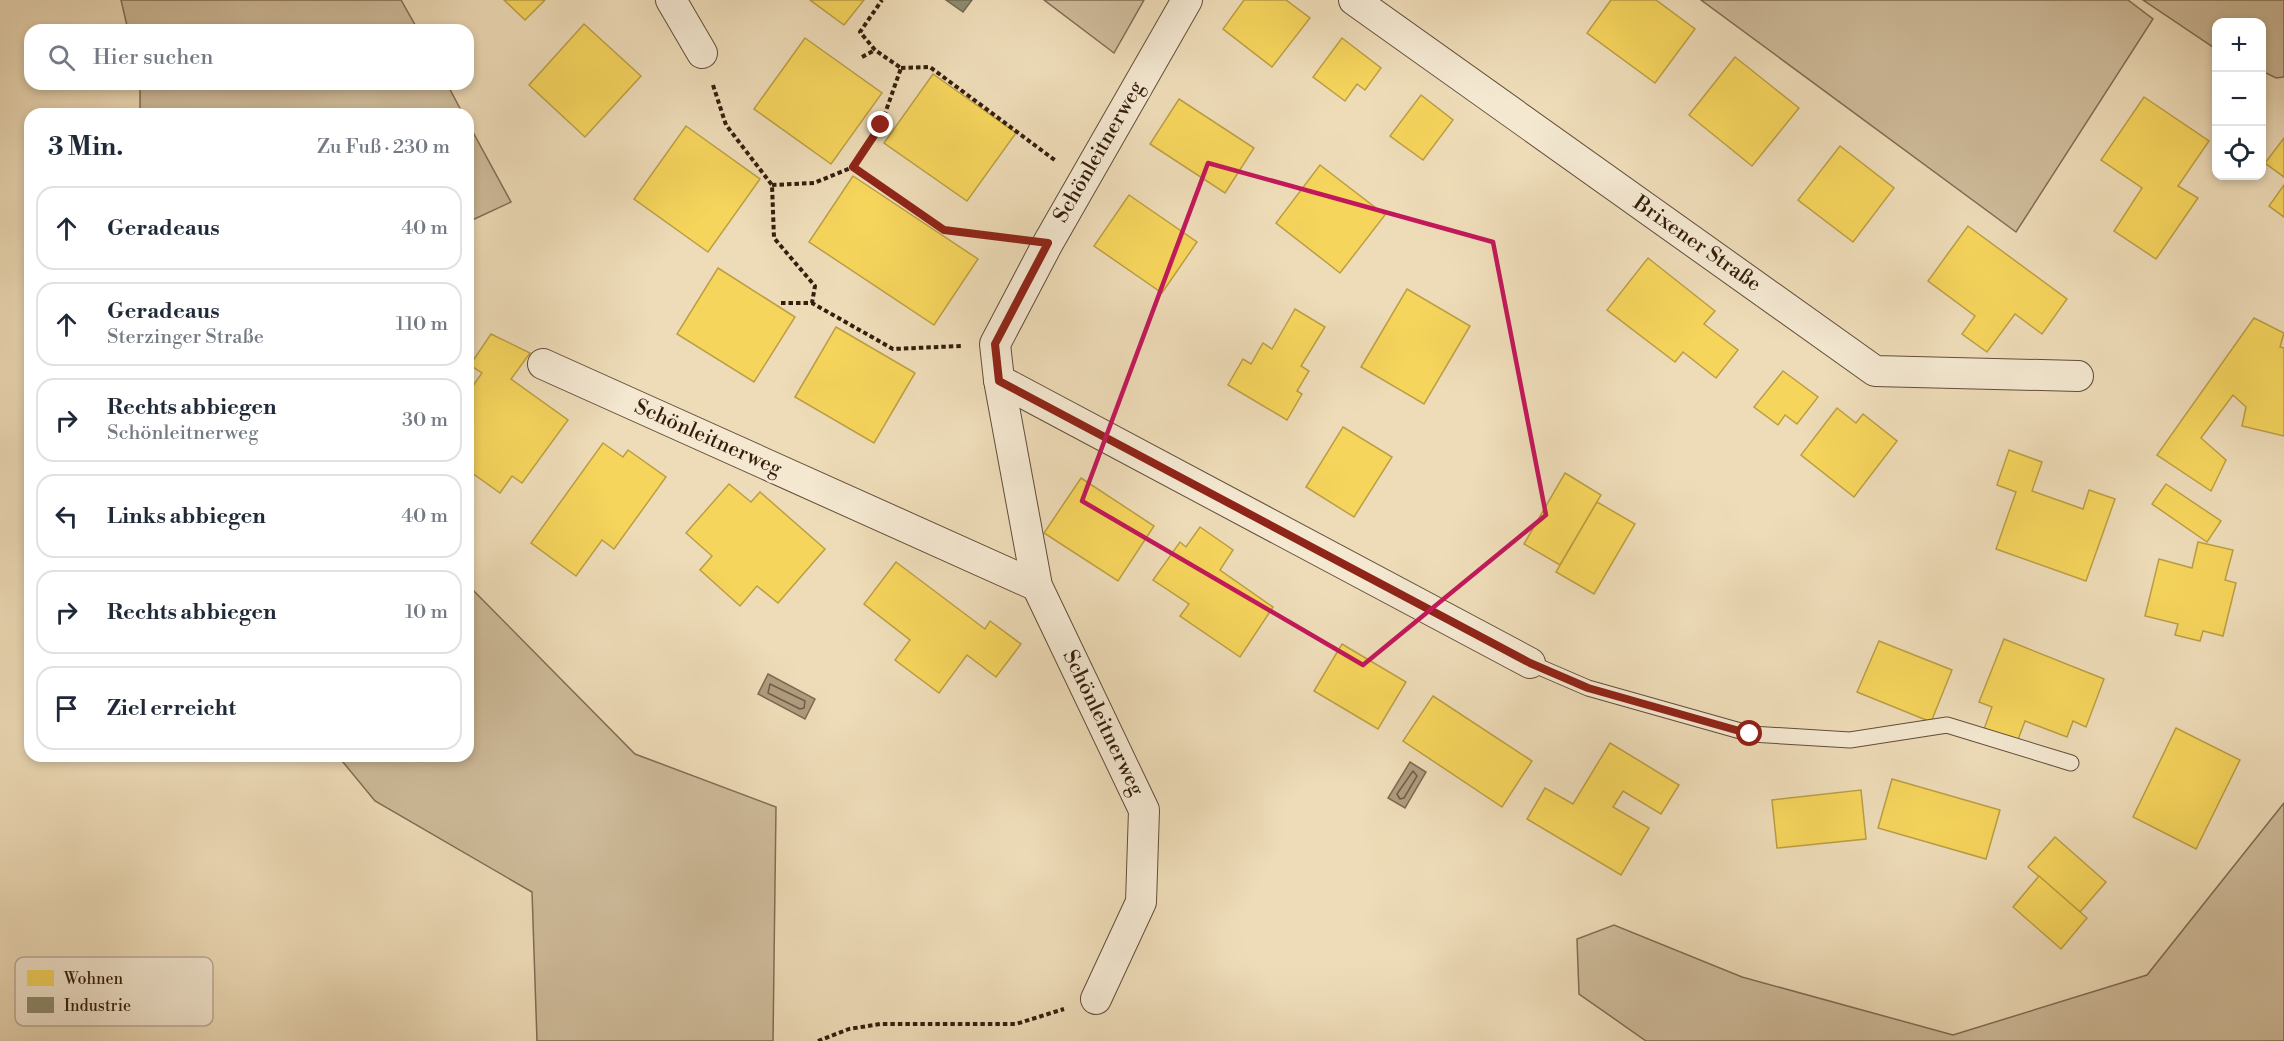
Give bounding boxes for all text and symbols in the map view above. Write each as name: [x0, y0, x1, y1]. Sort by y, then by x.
map controls: [2212, 18, 2266, 180]
button: +: [2212, 18, 2266, 72]
search box: [24, 24, 474, 90]
icon: search: [45, 41, 78, 74]
text: Hier suchen: [93, 44, 213, 71]
button: −: [2212, 72, 2266, 126]
street label: Schönleitnerweg: [1048, 77, 1150, 227]
route end: [867, 111, 893, 137]
button: locate: [2212, 126, 2266, 180]
text: 3 Min.: [48, 131, 123, 163]
text: Zu Fuß · 230 m: [317, 135, 450, 160]
street label: Brixener Straße: [1627, 190, 1766, 298]
icon: ahead: [50, 212, 83, 245]
text: Geradeaus: [107, 215, 220, 242]
text: 40 m: [401, 216, 448, 241]
text: Geradeaus: [107, 298, 220, 325]
icon: ahead: [50, 308, 83, 341]
text: 110 m: [396, 312, 448, 337]
text: Sterzinger Straße: [107, 325, 264, 350]
text: Rechts abbiegen: [107, 394, 277, 421]
street label: Schönleitnerweg: [630, 394, 786, 482]
icon: right: [50, 404, 83, 437]
text: 30 m: [402, 408, 448, 433]
text: Schönleitnerweg: [107, 421, 259, 446]
icon: left: [50, 500, 83, 533]
text: Links abbiegen: [107, 503, 266, 530]
text: 40 m: [401, 504, 448, 529]
icon: right: [50, 596, 83, 629]
text: Rechts abbiegen: [107, 599, 277, 626]
text: 10 m: [405, 600, 448, 625]
street label: Schönleitnerweg: [1056, 646, 1150, 800]
icon: arrive: [50, 692, 83, 725]
text: Ziel erreicht: [107, 695, 236, 722]
route start: [1736, 720, 1762, 746]
legend: [15, 957, 213, 1026]
text: Wohnen: [63, 969, 124, 989]
text: Industrie: [64, 996, 131, 1016]

